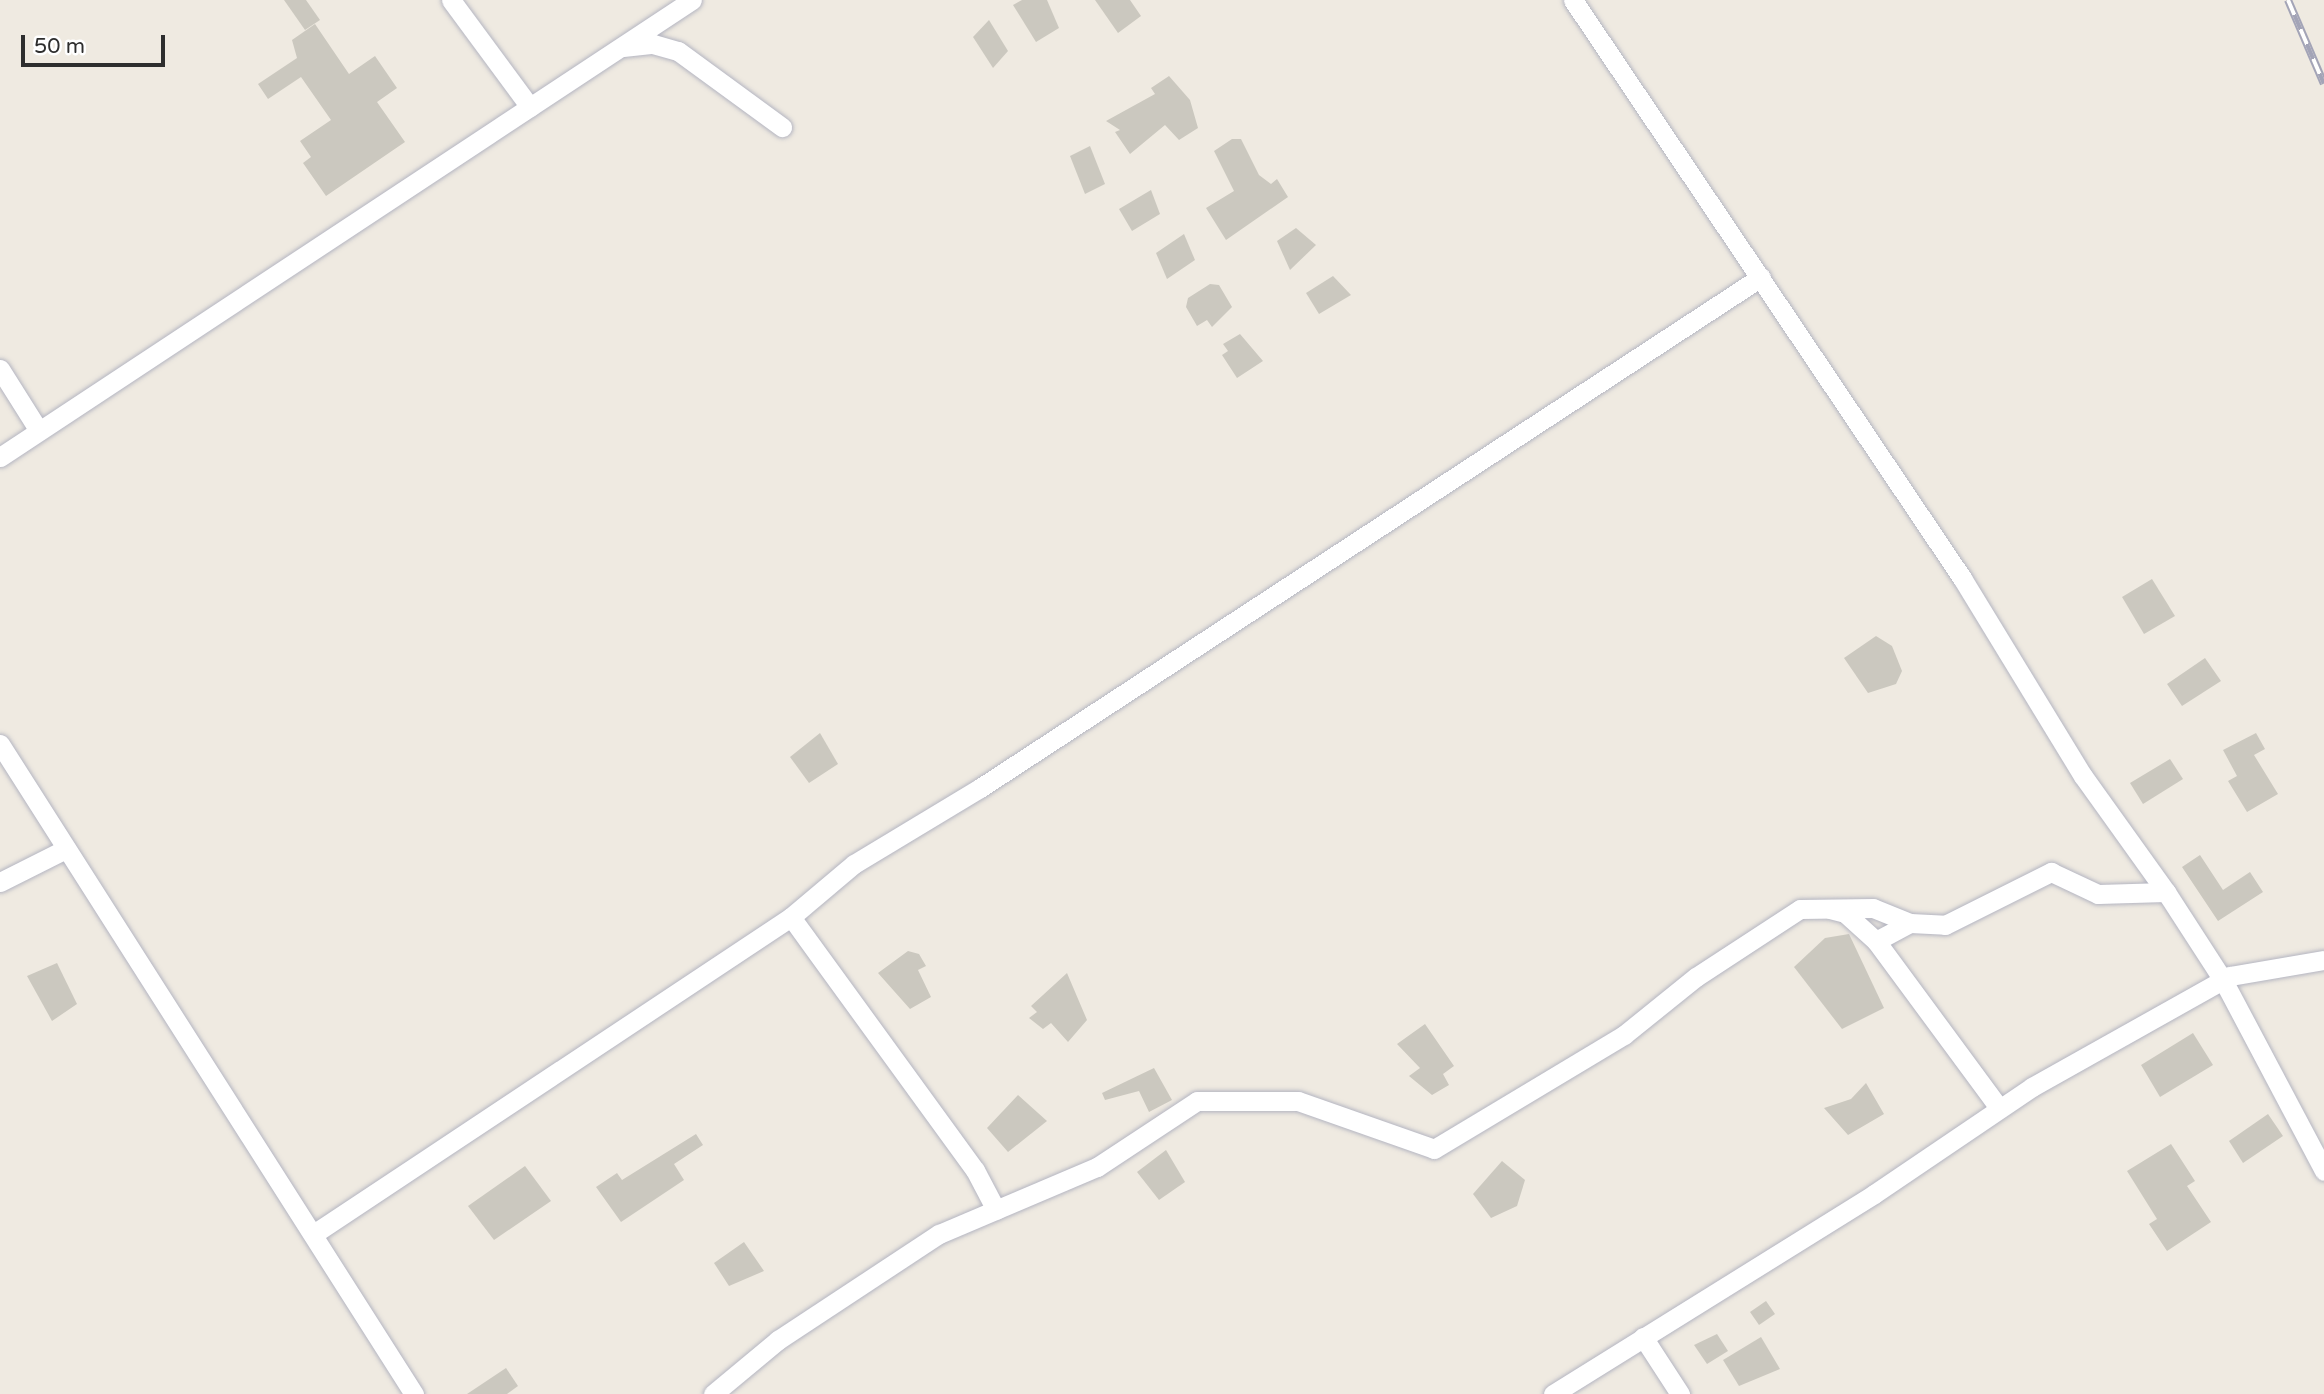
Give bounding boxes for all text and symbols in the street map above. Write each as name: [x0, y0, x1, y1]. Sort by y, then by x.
scale bar: [24, 21, 168, 65]
text: 50 m: [34, 34, 85, 59]

